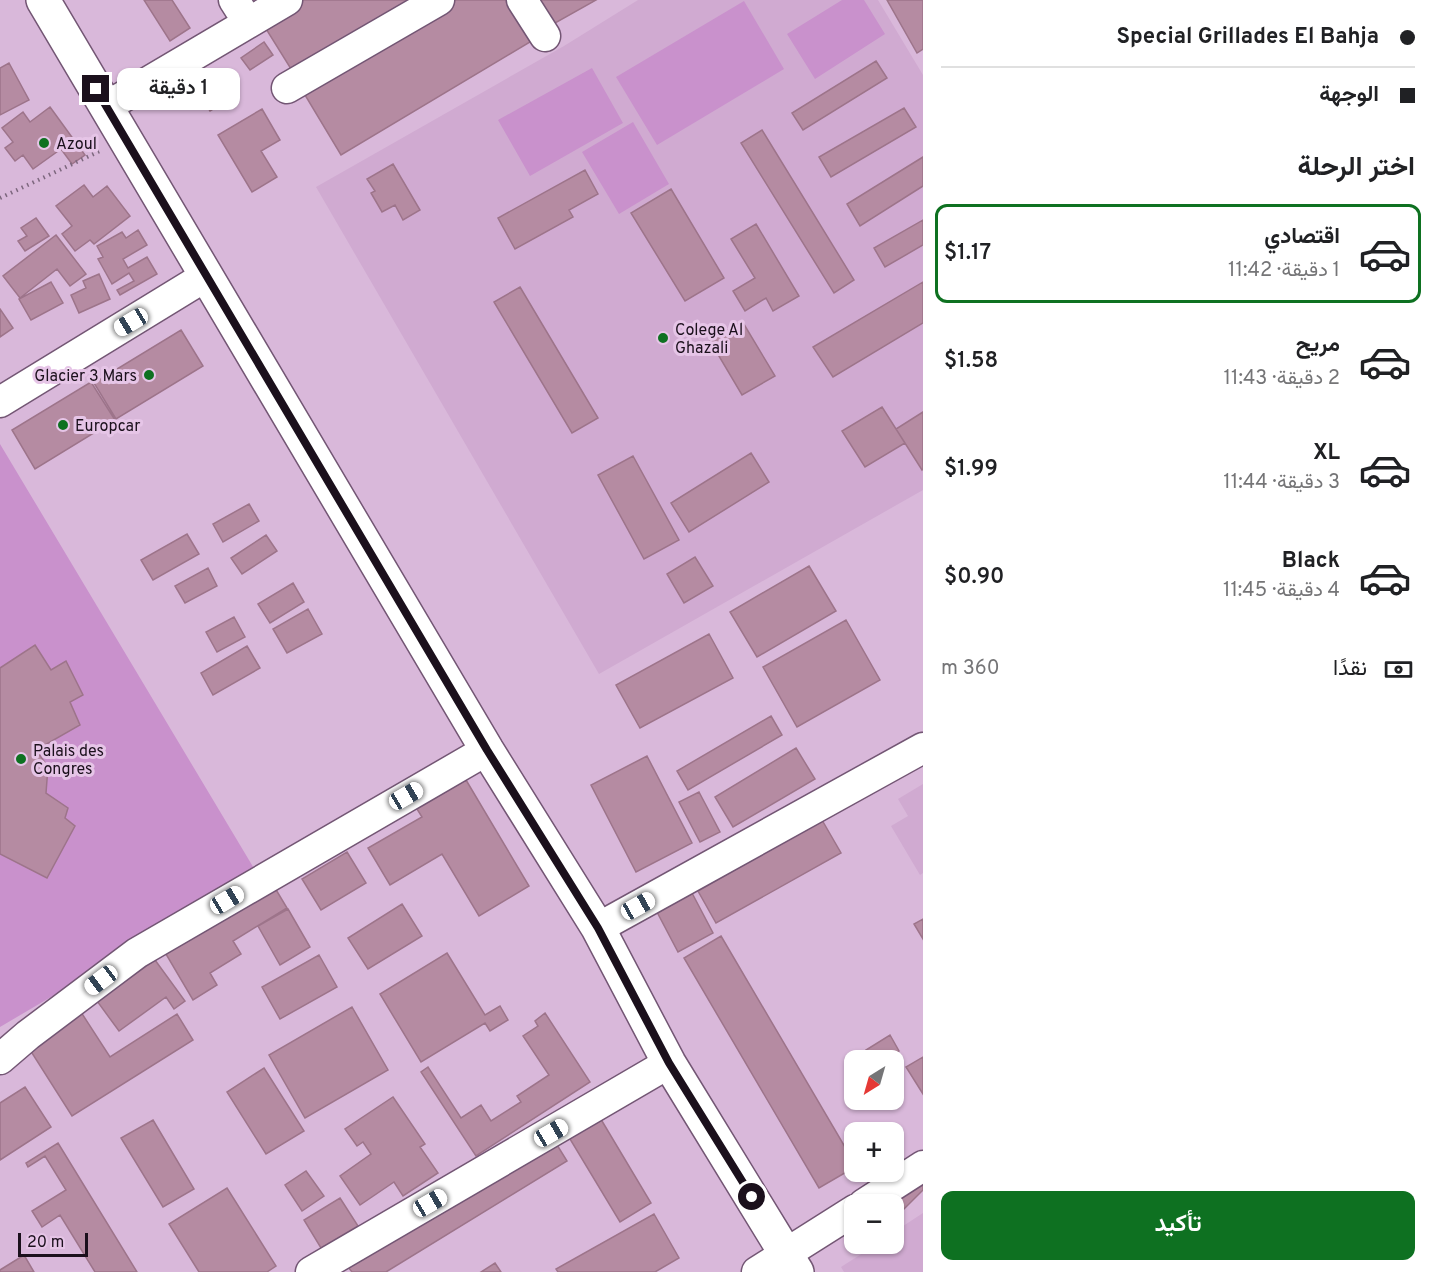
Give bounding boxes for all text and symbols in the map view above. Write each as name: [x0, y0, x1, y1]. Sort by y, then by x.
text: Special Grillades El Bahja: [1117, 24, 1379, 51]
callout: 1 دقيقة: [117, 68, 240, 110]
route end: [82, 75, 109, 102]
text: 1 دقيقة: [149, 76, 208, 102]
text: الوجهة: [1319, 82, 1379, 109]
place label: Azoul: [56, 135, 97, 155]
marker: Azoul: [37, 136, 51, 150]
text: اختر الرحلة: [1298, 151, 1415, 185]
text: اقتصادي: [1264, 224, 1340, 251]
icon: car: [1358, 227, 1412, 281]
text: $1.17: [944, 240, 991, 267]
text: 1 دقيقة · 11:42: [1228, 258, 1340, 284]
car: [111, 305, 151, 339]
place label: Colege Al Ghazali: [675, 321, 743, 359]
marker: Colege Al Ghazali: [656, 331, 670, 345]
text: مريح: [1296, 332, 1340, 359]
icon: car: [1358, 335, 1412, 389]
text: $1.58: [944, 348, 998, 375]
text: 2 دقيقة · 11:43: [1223, 366, 1340, 392]
place label: Glacier 3 Mars: [34, 367, 137, 387]
marker: Glacier 3 Mars: [142, 368, 156, 382]
place label: Europcar: [75, 417, 140, 437]
marker: Europcar: [56, 418, 70, 432]
text: XL: [1313, 440, 1340, 467]
icon: car: [1358, 443, 1412, 497]
text: $1.99: [944, 456, 998, 483]
text: 3 دقيقة · 11:44: [1223, 470, 1340, 496]
text: Black: [1282, 548, 1340, 575]
icon: car: [1358, 551, 1412, 605]
text: $0.90: [944, 564, 1004, 591]
text: 4 دقيقة · 11:45: [1223, 578, 1340, 604]
icon: cash: [1382, 653, 1415, 686]
text: 360 m: [941, 656, 999, 682]
text: نقدًا: [1333, 656, 1367, 683]
place label: Palais des Congres: [33, 742, 104, 780]
marker: Palais des Congres: [14, 752, 28, 766]
car: [386, 779, 426, 813]
car: [207, 883, 247, 917]
car: [618, 889, 658, 923]
car: [81, 962, 121, 998]
north arrow: [844, 1050, 904, 1110]
map controls: [844, 1050, 904, 1254]
car: [531, 1116, 571, 1150]
button: +: [844, 1122, 904, 1182]
route start: [738, 1183, 765, 1210]
car: [410, 1186, 450, 1220]
button: تأكيد: [941, 1191, 1415, 1260]
button: −: [844, 1194, 904, 1254]
scale bar: [18, 1230, 88, 1258]
text: 20 m: [27, 1233, 64, 1253]

